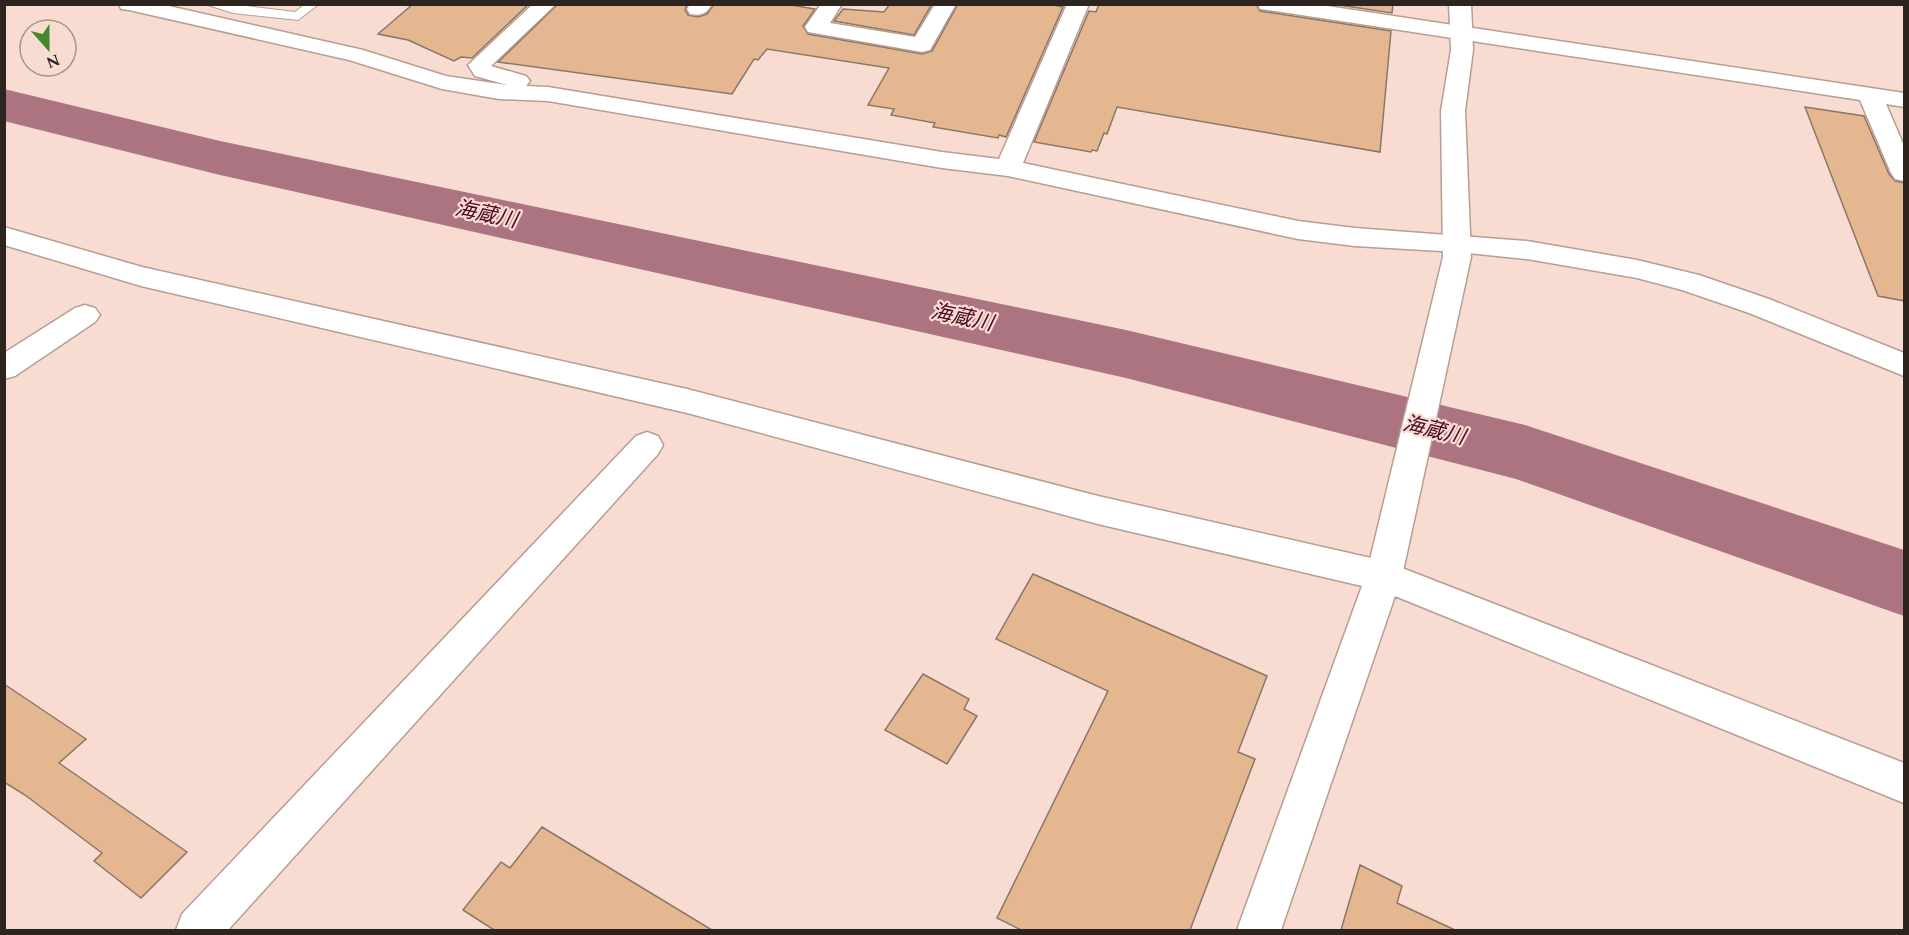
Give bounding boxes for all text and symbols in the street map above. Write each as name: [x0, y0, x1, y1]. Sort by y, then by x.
north arrow: [18, 18, 78, 78]
text: N: [43, 48, 63, 75]
water label: 海蔵川: [452, 193, 522, 238]
water label: 海蔵川: [928, 296, 998, 341]
water label: 海蔵川: [1400, 408, 1470, 455]

